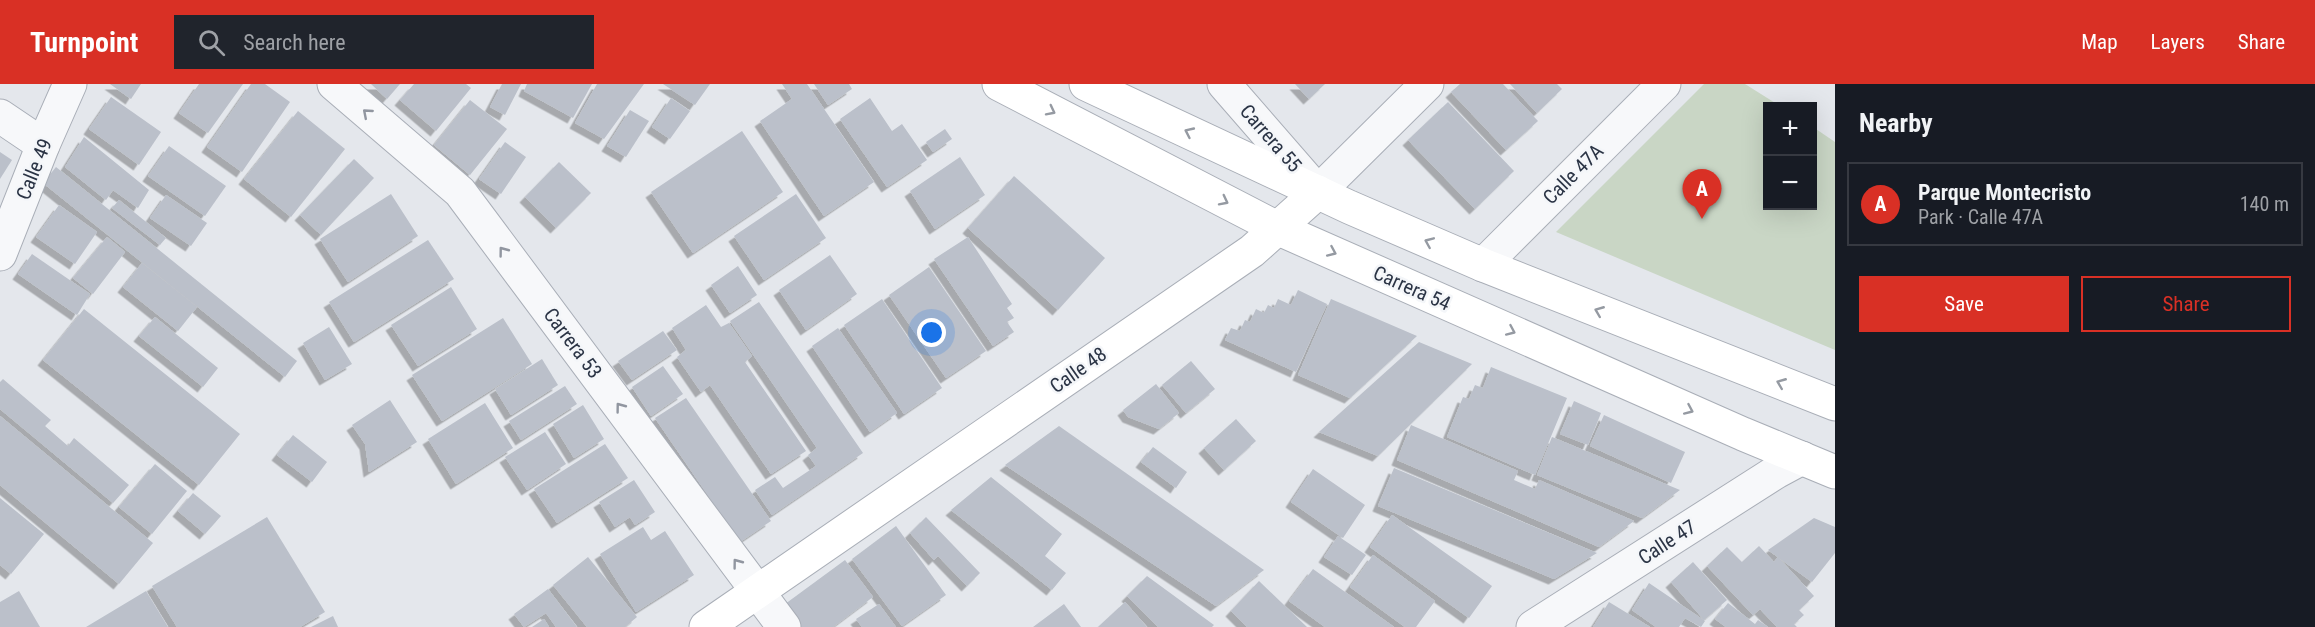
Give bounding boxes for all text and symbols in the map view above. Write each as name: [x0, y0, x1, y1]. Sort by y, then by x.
search box: [174, 15, 594, 69]
text: Turnpoint: [30, 26, 138, 59]
icon: search: [195, 26, 228, 59]
text: Search here: [243, 30, 346, 55]
text: Map: [2081, 30, 2118, 54]
text: Layers: [2151, 30, 2205, 54]
text: Share: [2238, 30, 2285, 54]
street label: Carrera 55: [1235, 99, 1307, 177]
map controls: [1763, 102, 1817, 210]
button: +: [1763, 102, 1817, 156]
one-way arrow: [1045, 104, 1055, 115]
text: Nearby: [1859, 108, 1933, 138]
one-way arrow: [363, 109, 374, 120]
one-way arrow: [1184, 128, 1195, 140]
street label: Calle 49: [11, 135, 57, 203]
street label: Calle 47A: [1538, 139, 1608, 209]
button: −: [1763, 156, 1817, 210]
pin: A: [1682, 170, 1722, 219]
text: Parque Montecristo: [1918, 180, 2091, 205]
text: A: [1875, 192, 1886, 216]
text: 140 m: [2240, 192, 2289, 216]
one-way arrow: [1218, 193, 1229, 205]
text: Park · Calle 47A: [1918, 205, 2043, 229]
one-way arrow: [1425, 237, 1436, 249]
one-way arrow: [1326, 245, 1337, 257]
one-way arrow: [500, 246, 511, 257]
street label: Carrera 54: [1370, 260, 1454, 316]
button: Save: [1859, 276, 2069, 332]
button: Share: [2081, 276, 2291, 332]
street label: Carrera 53: [539, 303, 607, 383]
one-way arrow: [1594, 306, 1605, 318]
your location: [917, 318, 946, 347]
one-way arrow: [1504, 324, 1515, 336]
street label: Calle 48: [1045, 342, 1111, 398]
one-way arrow: [1776, 378, 1787, 390]
one-way arrow: [617, 402, 628, 413]
one-way arrow: [1683, 403, 1694, 415]
street label: Calle 47: [1634, 515, 1700, 569]
one-way arrow: [733, 558, 744, 569]

